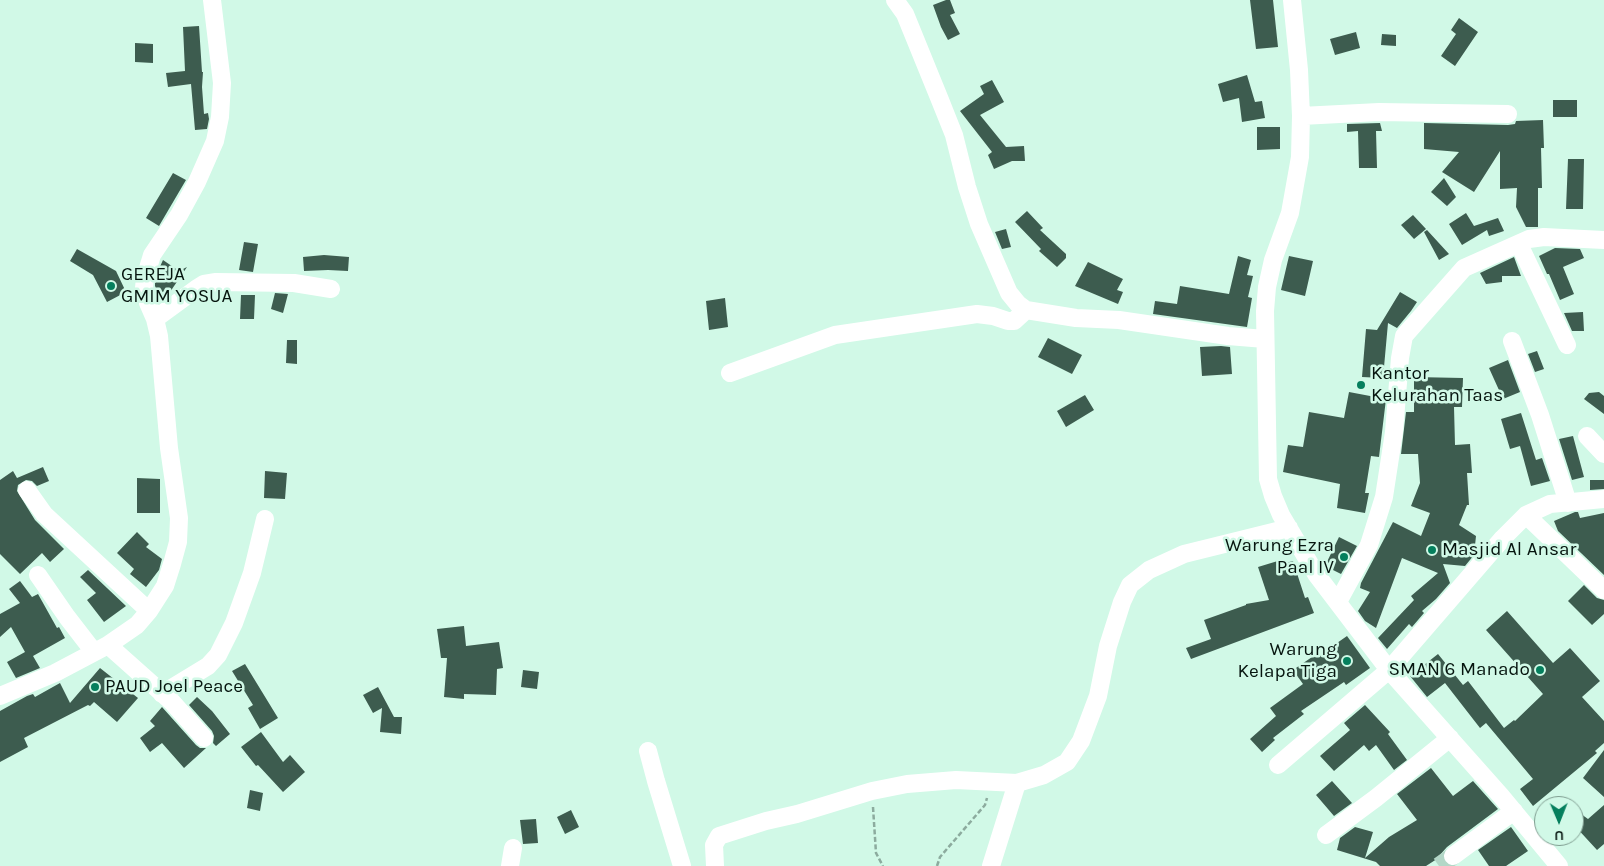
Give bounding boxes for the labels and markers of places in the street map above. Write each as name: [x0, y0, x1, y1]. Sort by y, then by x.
place label: GEREJA GMIM YOSUA: [121, 264, 232, 308]
marker: GEREJA GMIM YOSUA: [105, 280, 117, 292]
place label: Kantor Kelurahan Taas: [1371, 363, 1503, 407]
marker: Kantor Kelurahan Taas: [1355, 379, 1367, 391]
place label: Warung Ezra Paal IV: [1225, 535, 1334, 579]
place label: Masjid Al Ansar: [1442, 539, 1576, 561]
marker: Masjid Al Ansar: [1426, 544, 1438, 556]
marker: Warung Ezra Paal IV: [1338, 551, 1350, 563]
place label: Warung Kelapa Tiga: [1237, 639, 1337, 683]
marker: Warung Kelapa Tiga: [1341, 655, 1353, 667]
place label: SMAN 6 Manado: [1388, 659, 1530, 681]
marker: SMAN 6 Manado: [1534, 664, 1546, 676]
place label: PAUD Joel Peace: [105, 676, 243, 698]
marker: PAUD Joel Peace: [89, 681, 101, 693]

